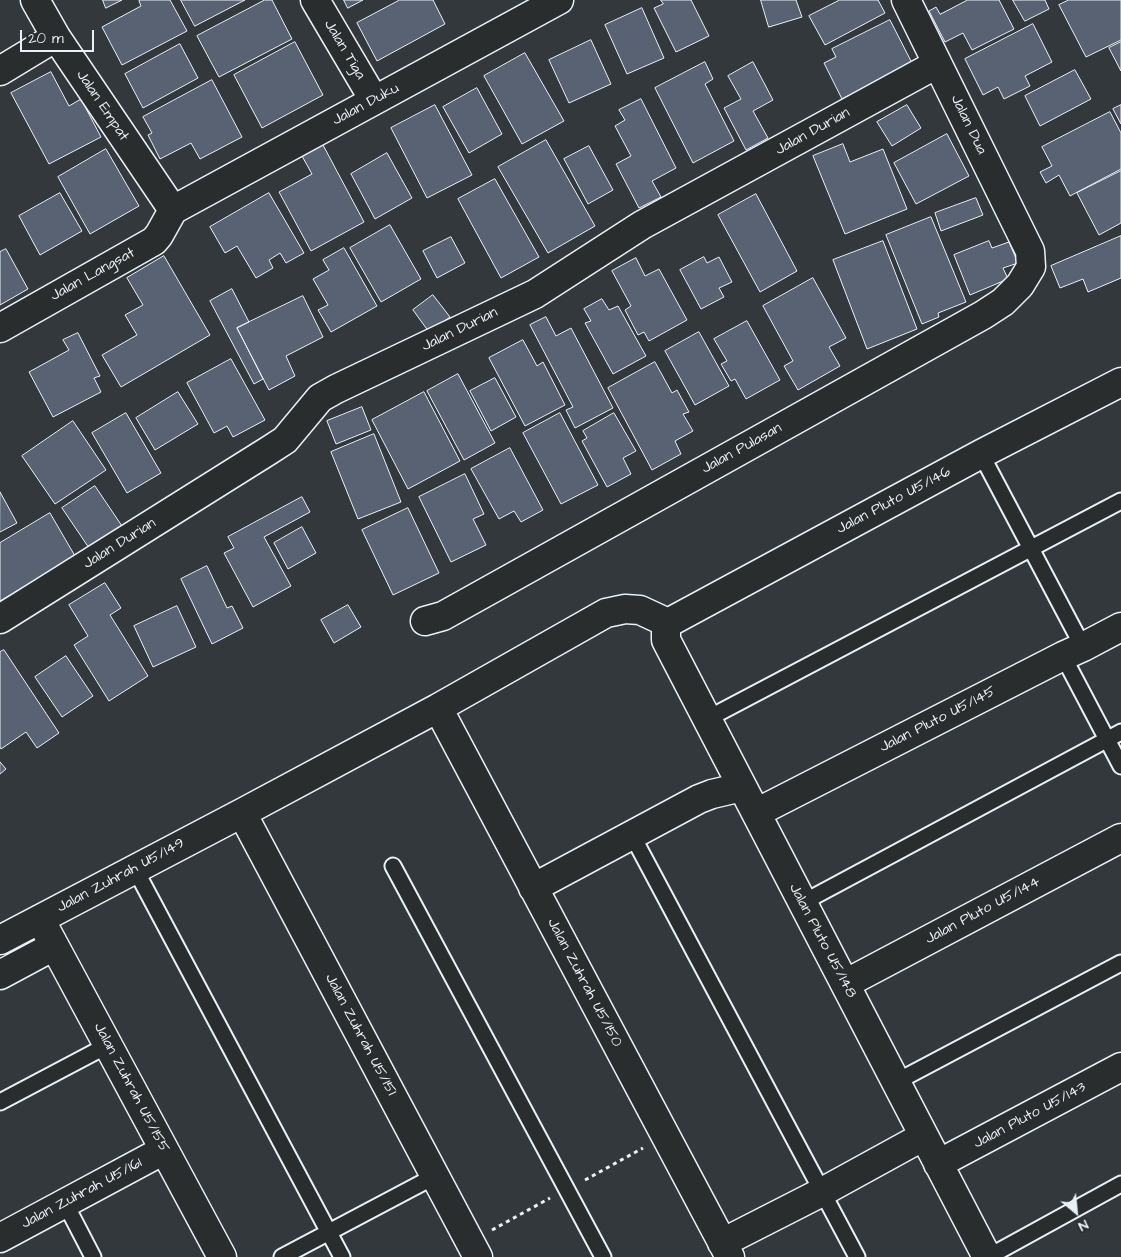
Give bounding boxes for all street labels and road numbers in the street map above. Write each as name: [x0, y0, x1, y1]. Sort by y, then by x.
street label: Jalan Tiga: [319, 17, 369, 83]
street label: Jalan Empat: [72, 67, 132, 145]
street label: Jalan Duku: [329, 80, 403, 130]
street label: Jalan Dua: [946, 92, 990, 158]
street label: Jalan Durian: [773, 104, 853, 160]
street label: Jalan Langsat: [48, 244, 138, 306]
street label: Jalan Durian: [419, 304, 501, 356]
street label: Jalan Pulasan: [699, 420, 785, 478]
street label: Jalan Pluto U5/146: [834, 463, 954, 539]
street label: Jalan Durian: [80, 515, 160, 573]
street label: Jalan Pluto U5/145: [877, 683, 999, 757]
street label: Jalan Zuhrah U5/149: [54, 835, 188, 917]
street label: Jalan Pluto U5/144: [923, 873, 1043, 949]
street label: Jalan Pluto U5/148: [784, 881, 860, 1001]
street label: Jalan Zuhrah U5/150: [542, 916, 626, 1050]
street label: Jalan Zuhrah U5/151: [320, 971, 400, 1099]
street label: Jalan Zuhrah U5/155: [89, 1020, 173, 1156]
street label: Jalan Pluto U5/143: [971, 1079, 1089, 1153]
street label: Jalan Zuhrah U5/161: [18, 1155, 146, 1233]

